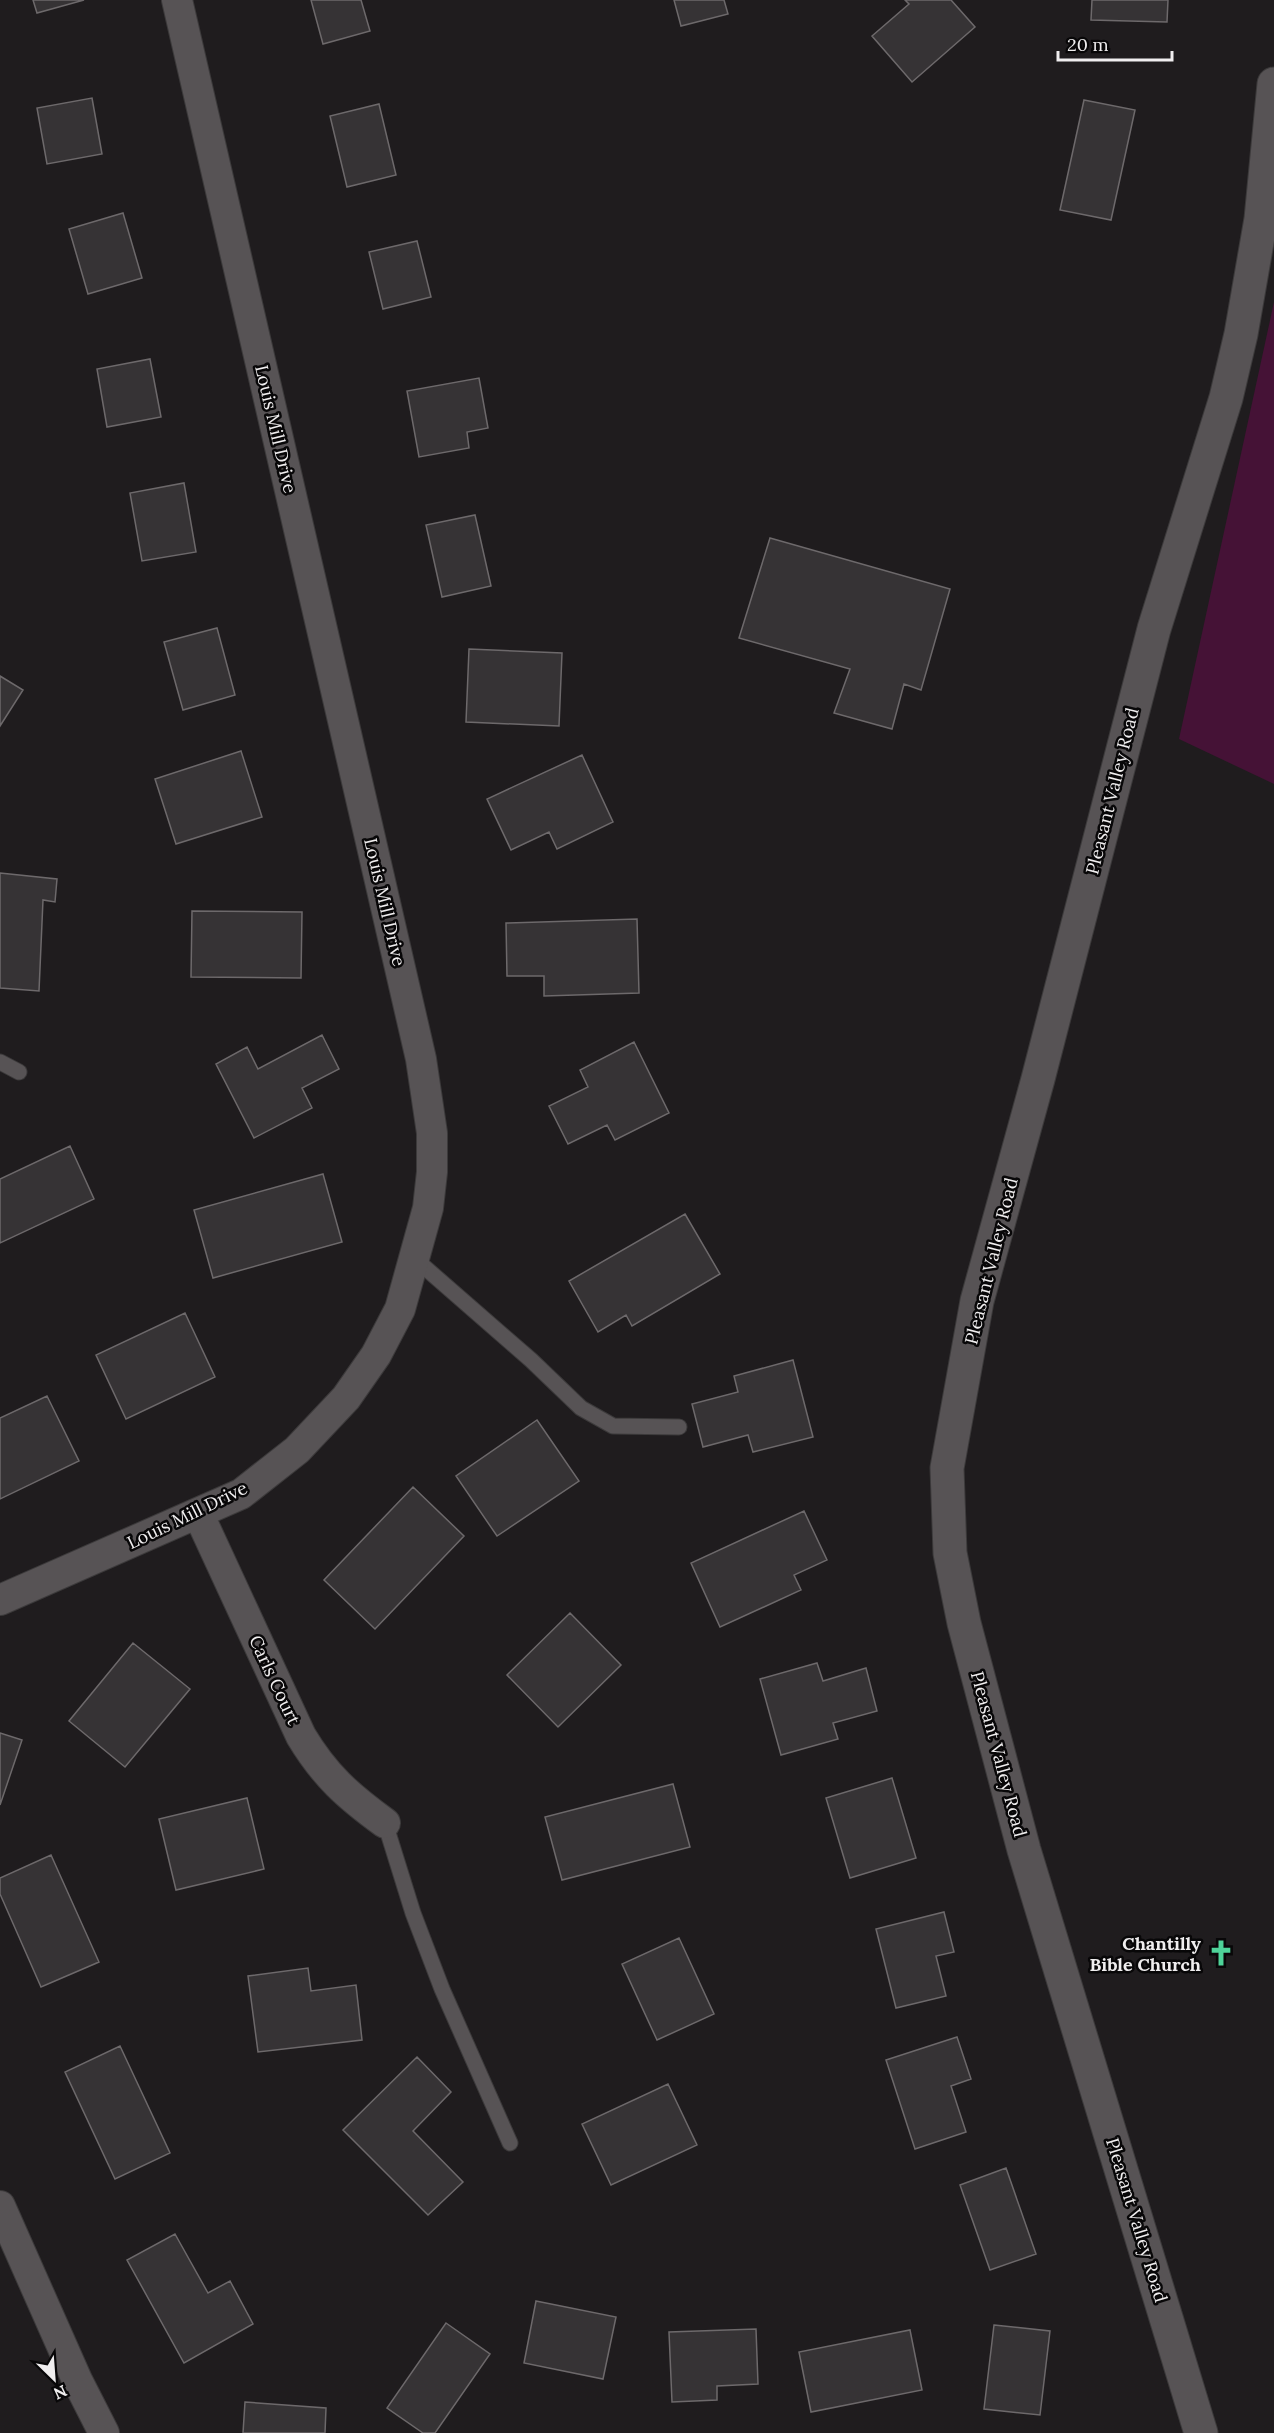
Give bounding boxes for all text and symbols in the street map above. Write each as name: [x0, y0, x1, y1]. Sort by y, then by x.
scale bar: [1058, 24, 1172, 62]
text: 20 m: [1067, 33, 1109, 56]
street label: Louis Mill Drive: [250, 363, 302, 496]
street label: Pleasant Valley Road: [1080, 705, 1144, 877]
street label: Louis Mill Drive: [359, 836, 411, 969]
street label: Pleasant Valley Road: [959, 1175, 1023, 1347]
street label: Louis Mill Drive: [123, 1476, 251, 1554]
street label: Carls Court: [244, 1631, 306, 1729]
street label: Pleasant Valley Road: [966, 1669, 1032, 1840]
place label: Chantilly Bible Church: [1090, 1932, 1201, 1976]
church icon: Chantilly Bible Church: [1206, 1938, 1236, 1968]
street label: Pleasant Valley Road: [1101, 2135, 1173, 2305]
north arrow: [24, 2349, 84, 2409]
text: N: [51, 2381, 70, 2404]

